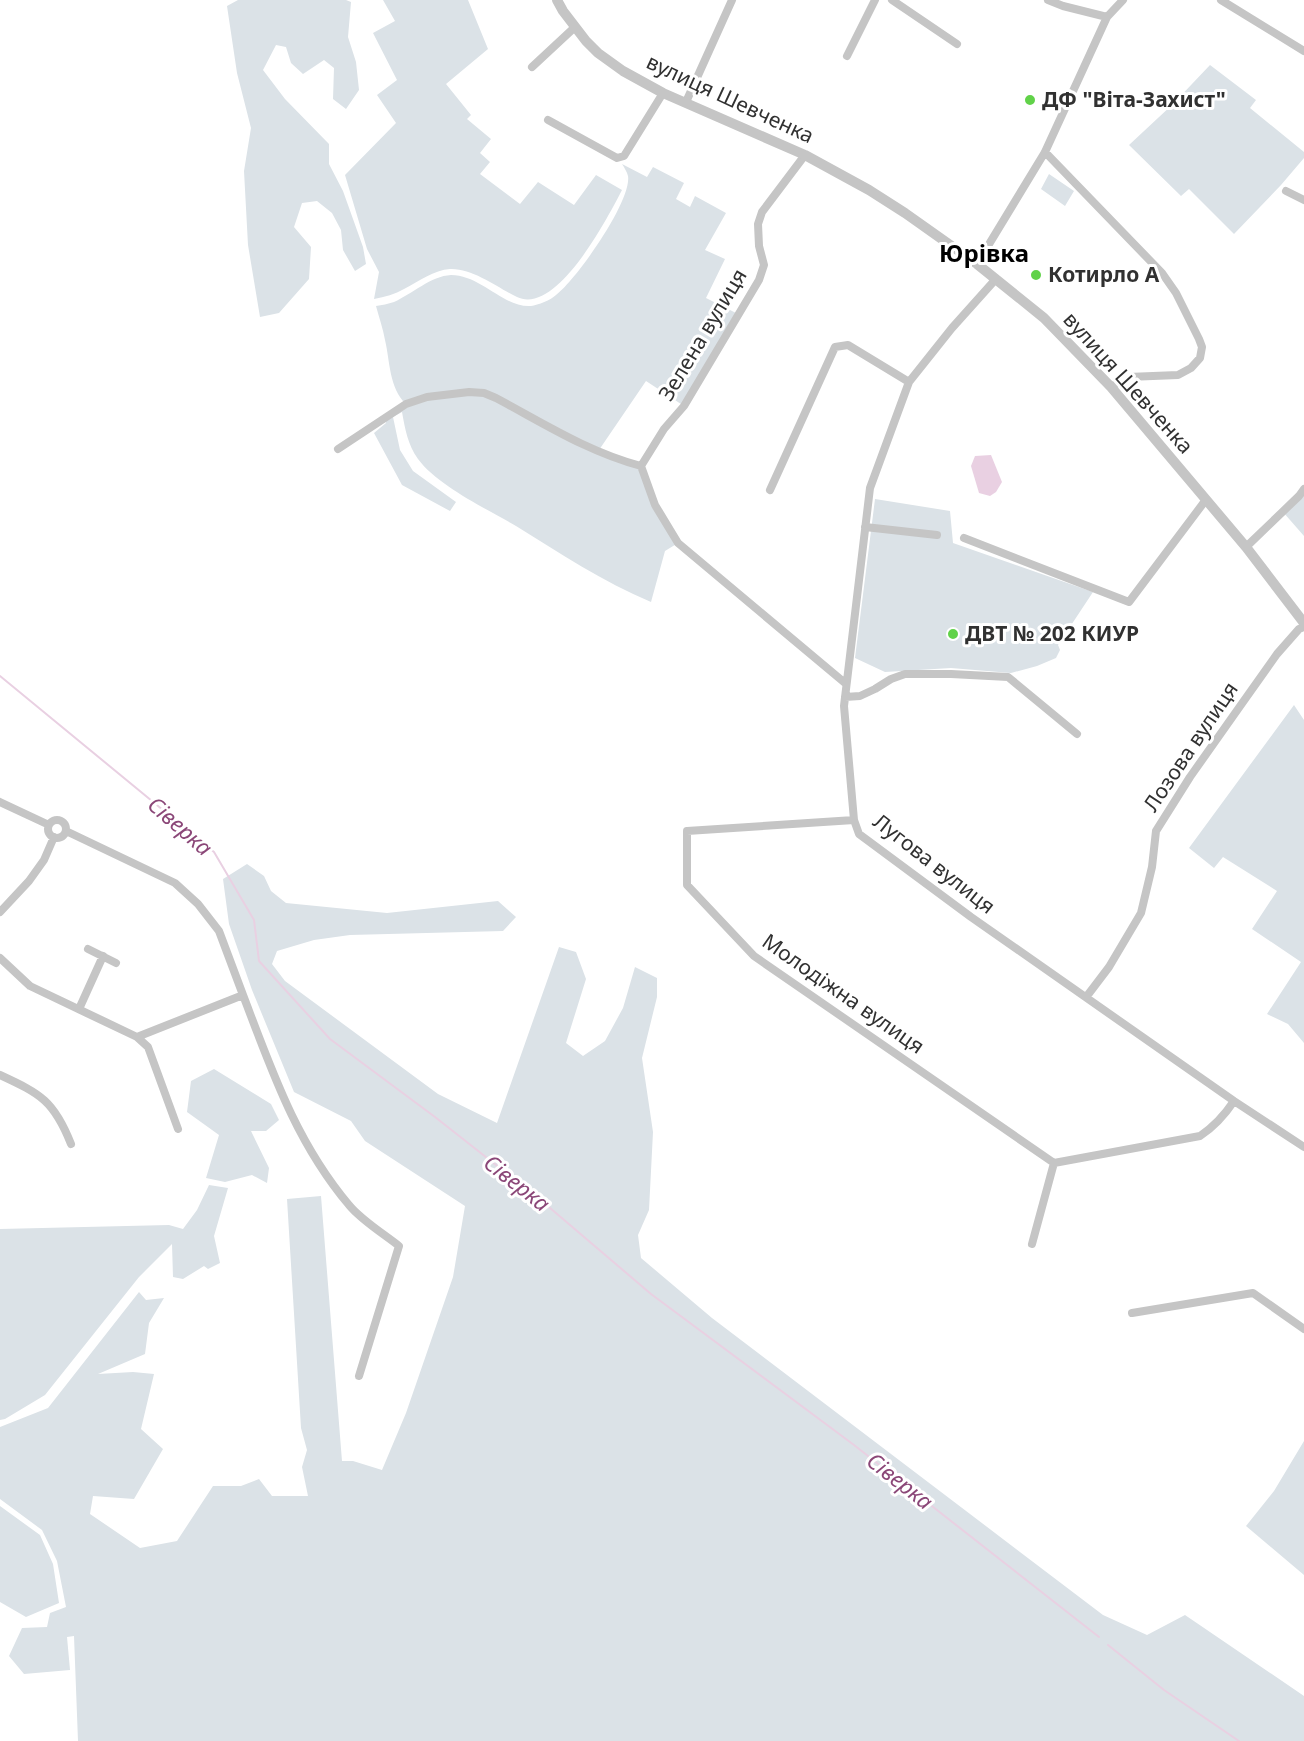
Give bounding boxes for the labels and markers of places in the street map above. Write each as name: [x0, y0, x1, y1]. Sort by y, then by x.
place label: ДФ "Віта-Захист": [1042, 85, 1226, 113]
marker: ДФ "Віта-Захист": [1023, 93, 1037, 107]
place label: Котирло А: [1048, 260, 1160, 288]
marker: Котирло А: [1029, 268, 1043, 282]
place label: ДВТ № 202 КИУР: [965, 619, 1139, 647]
marker: ДВТ № 202 КИУР: [946, 627, 960, 641]

